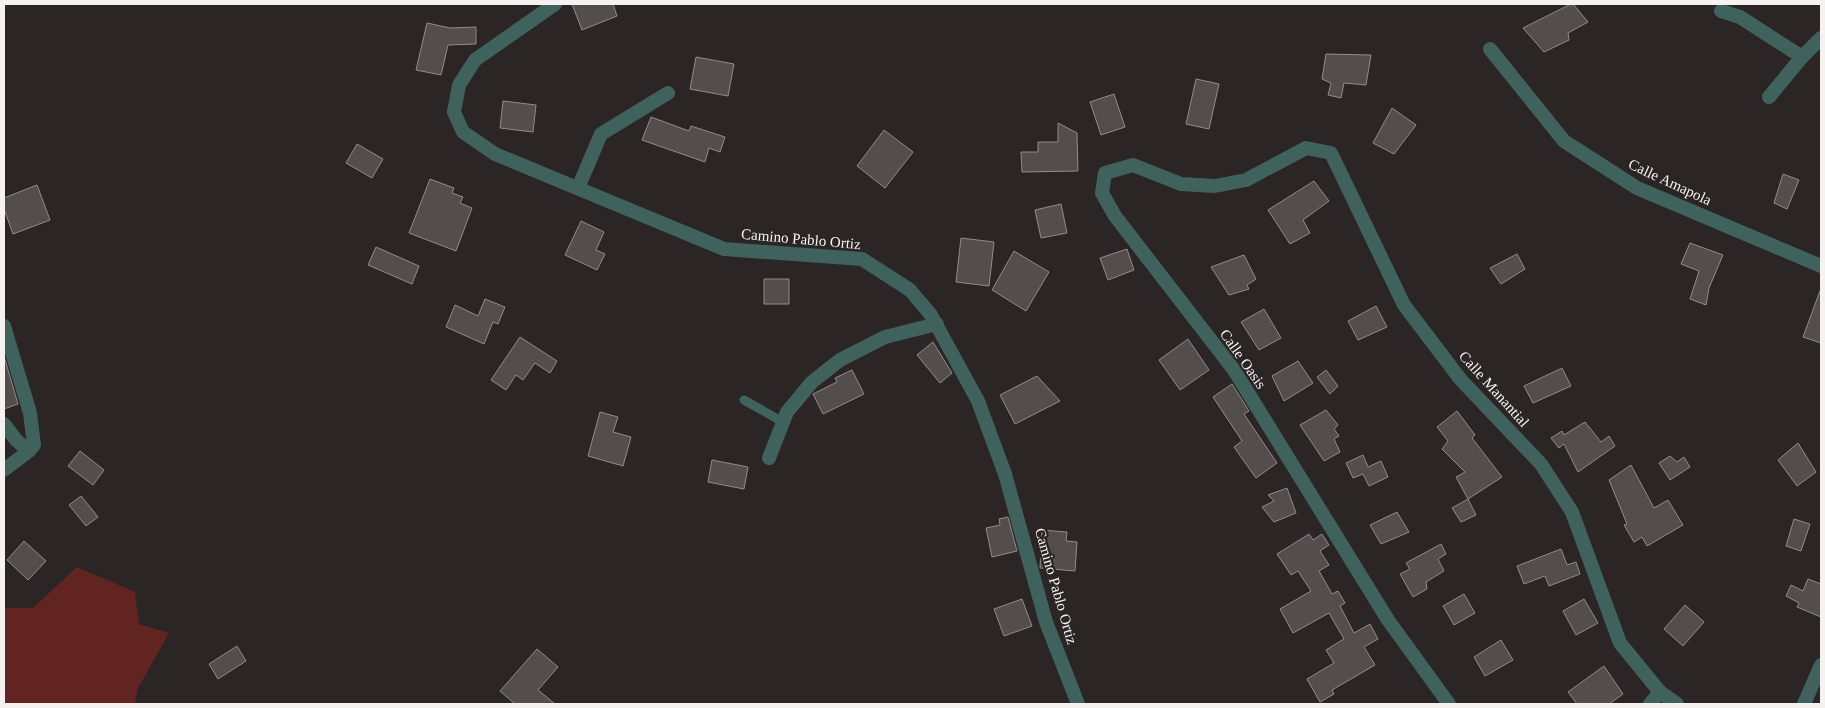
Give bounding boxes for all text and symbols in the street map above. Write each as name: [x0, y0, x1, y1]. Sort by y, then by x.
street label: Calle Amapola: [1626, 156, 1714, 208]
street label: Camino Pablo Ortiz: [741, 226, 862, 252]
street label: Calle Oasis: [1217, 326, 1269, 392]
street label: Calle Manantial: [1456, 348, 1532, 430]
street label: Camino Pablo Ortiz: [1032, 526, 1080, 646]

